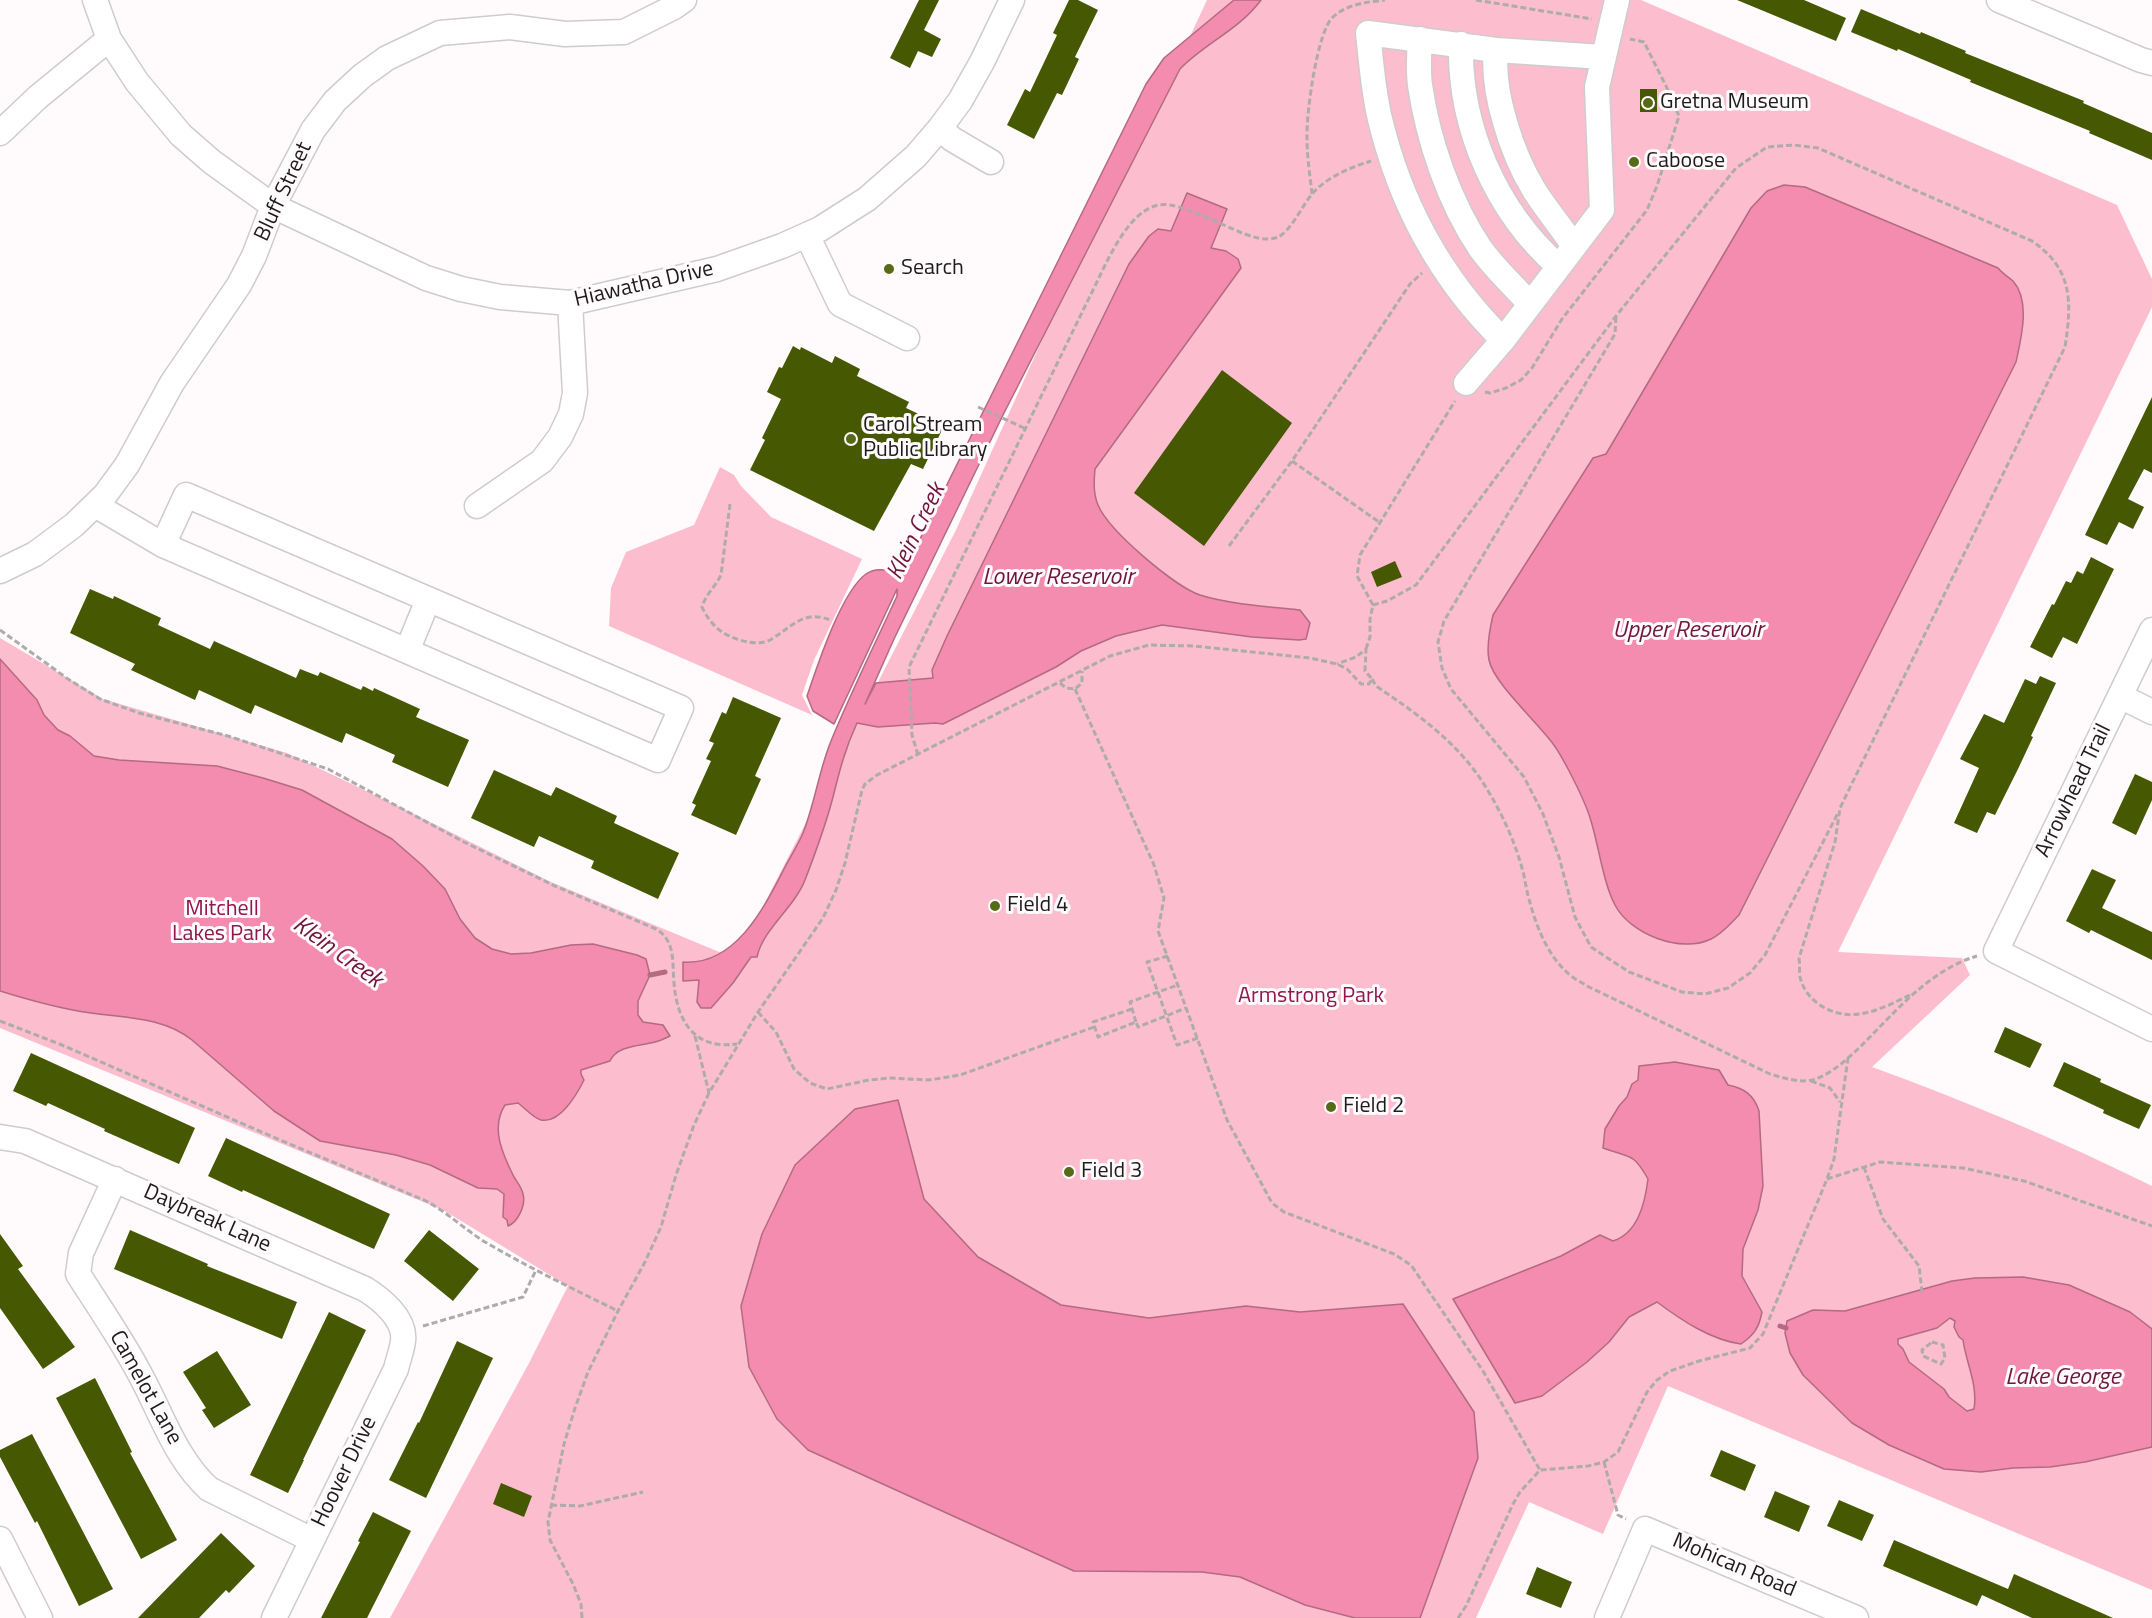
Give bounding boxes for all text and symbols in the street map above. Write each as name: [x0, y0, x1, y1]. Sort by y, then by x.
place label: Gretna Museum: [1660, 90, 1809, 116]
marker: Gretna Museum: [1641, 96, 1655, 110]
street label: Bluff Street: [250, 138, 318, 246]
place label: Caboose: [1646, 149, 1725, 175]
marker: Caboose: [1627, 155, 1641, 169]
street label: Hiawatha Drive: [572, 256, 716, 314]
place label: Search: [901, 256, 964, 282]
marker: Search: [882, 262, 896, 276]
place label: Carol Stream Public Library: [863, 413, 987, 464]
marker: Carol Stream Public Library: [844, 432, 858, 446]
water label: Klein Creek: [881, 479, 953, 585]
water label: Lower Reservoir: [982, 564, 1134, 592]
water label: Upper Reservoir: [1613, 617, 1763, 645]
street label: Arrowhead Trail: [2030, 720, 2118, 862]
place label: Field 4: [1007, 893, 1068, 919]
park label: Mitchell Lakes Park: [172, 897, 272, 948]
marker: Field 4: [988, 899, 1002, 913]
water label: Klein Creek: [287, 911, 387, 995]
park label: Armstrong Park: [1238, 984, 1384, 1010]
place label: Field 2: [1343, 1094, 1404, 1120]
marker: Field 2: [1324, 1100, 1338, 1114]
place label: Field 3: [1081, 1159, 1142, 1185]
marker: Field 3: [1062, 1165, 1076, 1179]
street label: Daybreak Lane: [139, 1179, 275, 1259]
street label: Camelot Lane: [103, 1326, 187, 1450]
water label: Lake George: [2005, 1364, 2121, 1392]
street label: Hoover Drive: [307, 1412, 383, 1532]
street label: Mohican Road: [1668, 1528, 1800, 1604]

